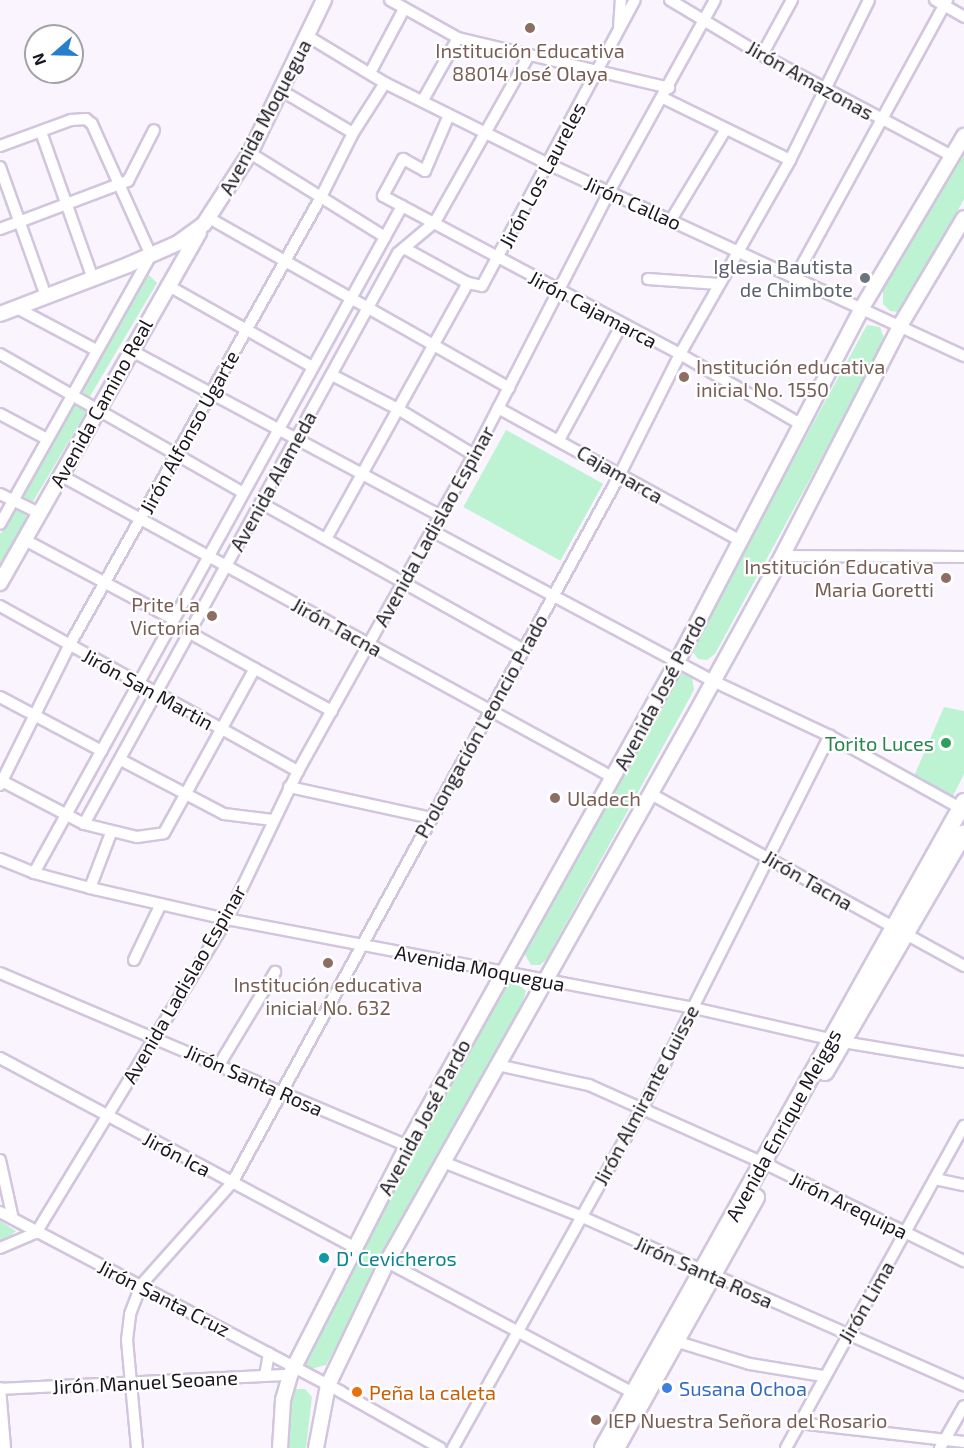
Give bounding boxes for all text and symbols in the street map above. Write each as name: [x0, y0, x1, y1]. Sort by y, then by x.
marker: Institución Educativa 88014 José Olaya: [523, 21, 537, 35]
north arrow: [24, 24, 84, 84]
street label: Avenida Moquegua: [214, 35, 316, 199]
street label: Jirón Amazonas: [742, 35, 878, 125]
place label: Institución Educativa 88014 José Olaya: [435, 38, 625, 85]
text: N: [28, 51, 49, 68]
street label: Jirón Los Laureles: [494, 98, 590, 252]
street label: Jirón Callao: [581, 171, 685, 235]
place label: Iglesia Bautista de Chimbote: [713, 254, 853, 301]
street label: Jirón Cajamarca: [525, 265, 661, 353]
marker: Iglesia Bautista de Chimbote: [858, 271, 872, 285]
street label: Avenida Camino Real: [45, 315, 157, 491]
street label: Jirón Alfonso Ugarte: [134, 346, 244, 518]
place label: Institución educativa inicial No. 1550: [696, 354, 885, 401]
marker: Institución educativa inicial No. 1550: [677, 370, 691, 384]
street label: Avenida Alameda: [224, 407, 322, 555]
street label: Avenida Ladislao Espinar: [369, 421, 499, 631]
street label: Cajamarca: [573, 440, 667, 508]
place label: Institución Educativa Maria Goretti: [744, 554, 934, 601]
marker: Institución Educativa Maria Goretti: [939, 571, 953, 585]
place label: Prite La Victoria: [130, 592, 200, 639]
street label: Jirón Tacna: [287, 592, 387, 662]
marker: Prite La Victoria: [205, 609, 219, 623]
street label: Prolongación Leoncio Prado: [409, 610, 553, 842]
street label: Avenida José Pardo: [609, 610, 711, 774]
street label: Jirón San Martin: [78, 643, 218, 735]
place label: Torito Luces: [825, 731, 934, 755]
marker: Torito Luces: [939, 736, 953, 750]
place label: Uladech: [567, 786, 641, 810]
marker: Uladech: [548, 791, 562, 805]
street label: Jirón Tacna: [759, 845, 857, 915]
street label: Avenida Ladislao Espinar: [117, 880, 251, 1088]
street label: Avenida Moquegua: [393, 940, 567, 996]
marker: Institución educativa inicial No. 632: [321, 956, 335, 970]
place label: Institución educativa inicial No. 632: [233, 972, 423, 1019]
street label: Jirón Almirante Guisse: [588, 1001, 704, 1189]
street label: Avenida Enrique Meiggs: [720, 1025, 846, 1225]
street label: Avenida José Pardo: [373, 1035, 475, 1199]
street label: Jirón Santa Rosa: [181, 1039, 327, 1121]
street label: Jirón Ica: [139, 1126, 215, 1182]
street label: Jirón Arequipa: [786, 1166, 912, 1244]
street label: Jirón Santa Rosa: [631, 1231, 777, 1313]
place label: D' Cevicheros: [336, 1246, 457, 1270]
marker: D' Cevicheros: [317, 1251, 331, 1265]
street label: Jirón Santa Cruz: [94, 1254, 234, 1342]
street label: Jirón Lima: [833, 1257, 899, 1347]
street label: Jirón Manuel Seoane: [51, 1365, 239, 1399]
place label: Susana Ochoa: [679, 1376, 807, 1400]
place label: Peña la caleta: [369, 1380, 496, 1404]
marker: Susana Ochoa: [660, 1381, 674, 1395]
marker: Peña la caleta: [350, 1385, 364, 1399]
place label: IEP Nuestra Señora del Rosario: [608, 1408, 888, 1432]
marker: IEP Nuestra Señora del Rosario: [589, 1413, 603, 1427]

